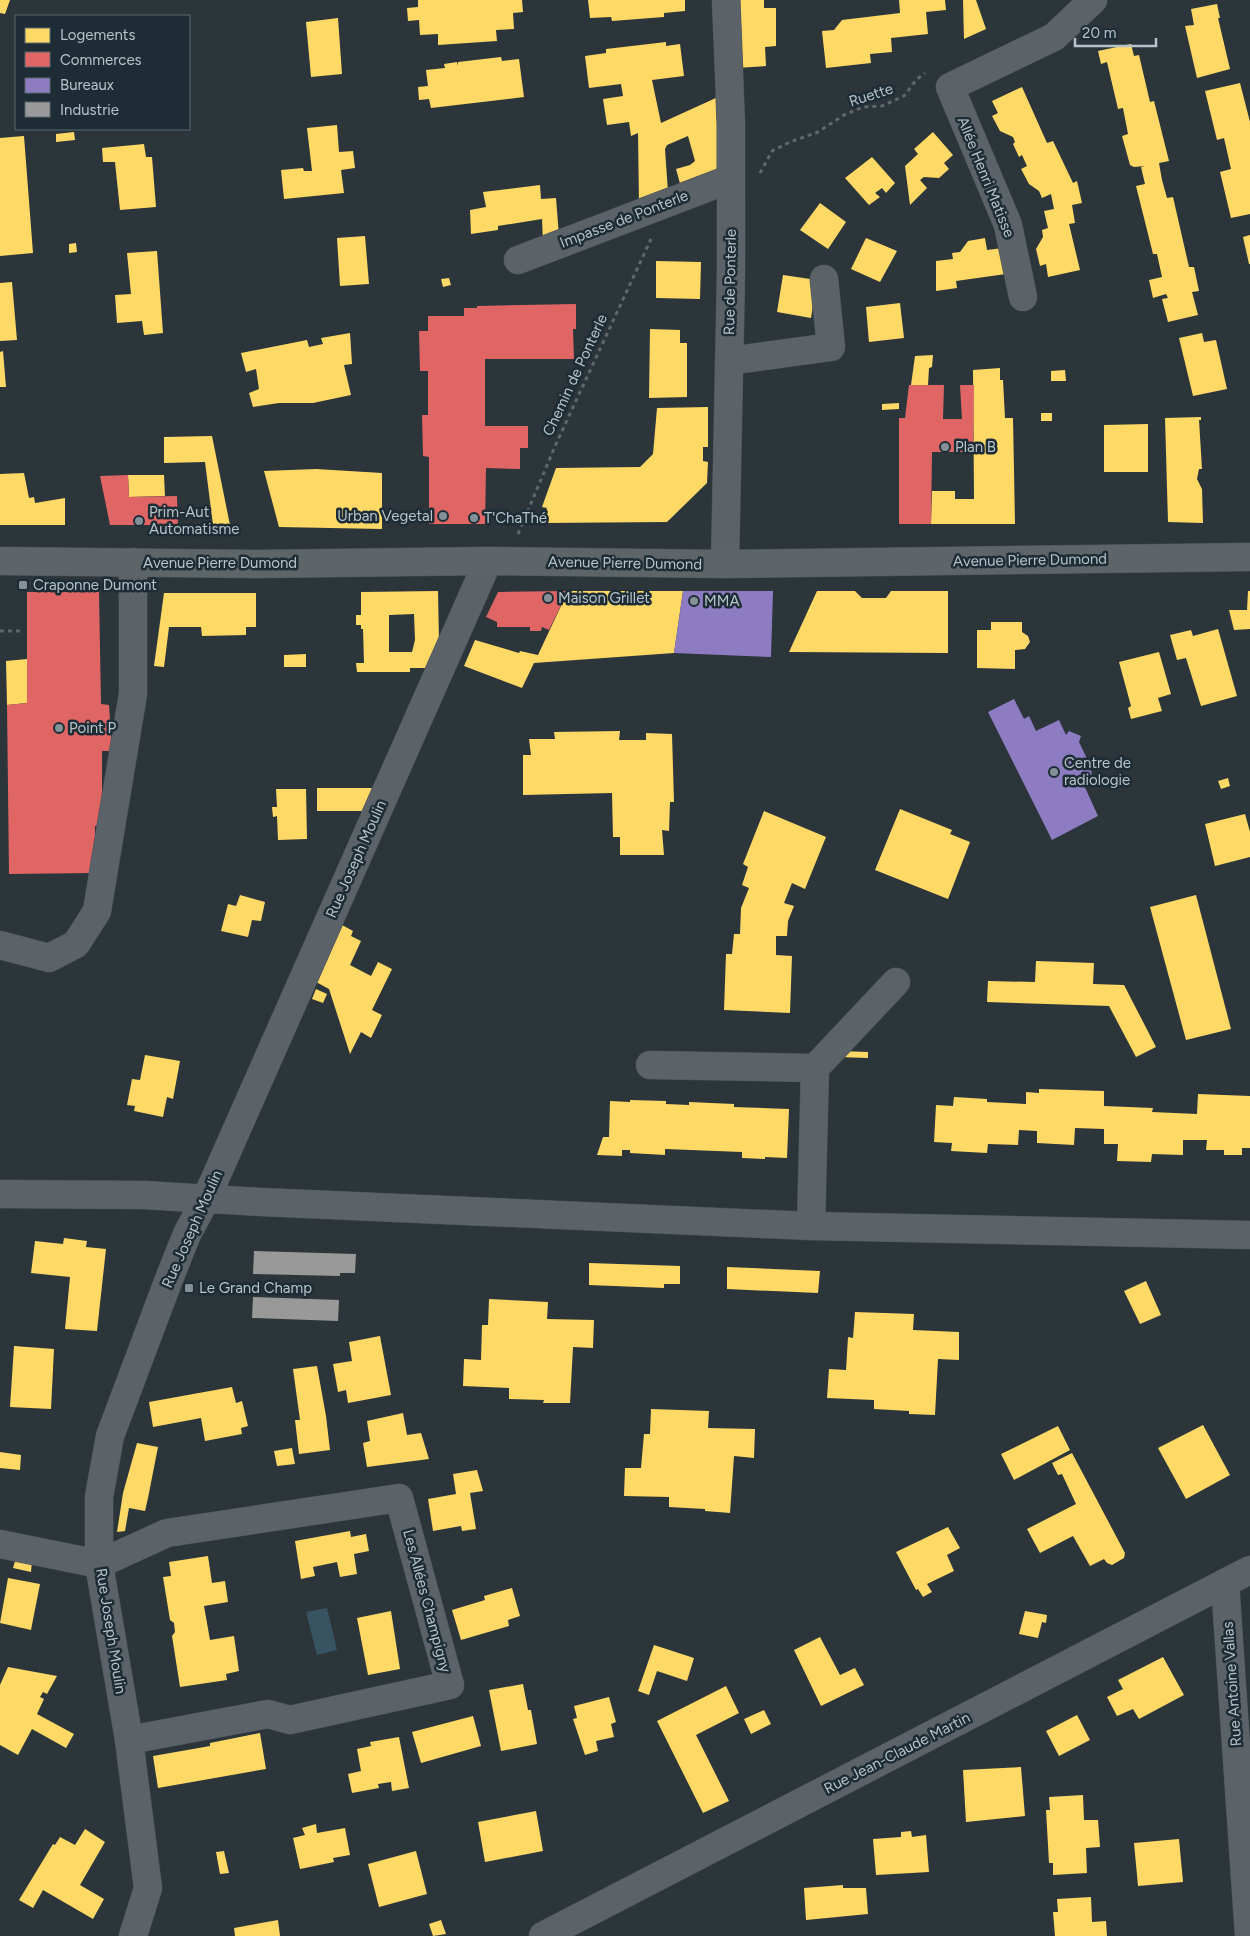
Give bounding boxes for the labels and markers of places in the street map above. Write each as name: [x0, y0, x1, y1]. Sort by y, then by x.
place label: Plan B: [955, 438, 996, 456]
marker: Plan B: [939, 441, 951, 453]
place label: Prim-Aut Automatisme: [149, 503, 239, 538]
place label: Urban Vegetal: [337, 507, 433, 525]
place label: T'ChaThé: [484, 509, 547, 527]
marker: Urban Vegetal: [437, 510, 449, 522]
marker: T'ChaThé: [468, 512, 480, 524]
marker: Prim-Aut Automatisme: [133, 515, 145, 527]
place label: Craponne Dumont: [33, 576, 157, 594]
marker: Craponne Dumont: [17, 579, 29, 591]
place label: Maison Grillet: [558, 589, 650, 607]
marker: Maison Grillet: [542, 592, 554, 604]
place label: MMA: [704, 592, 740, 610]
marker: MMA: [688, 595, 700, 607]
place label: Point P: [69, 719, 116, 737]
marker: Point P: [53, 722, 65, 734]
place label: Centre de radiologie: [1064, 754, 1131, 789]
marker: Centre de radiologie: [1048, 766, 1060, 778]
place label: Le Grand Champ: [199, 1279, 312, 1297]
marker: Le Grand Champ: [183, 1282, 195, 1294]

